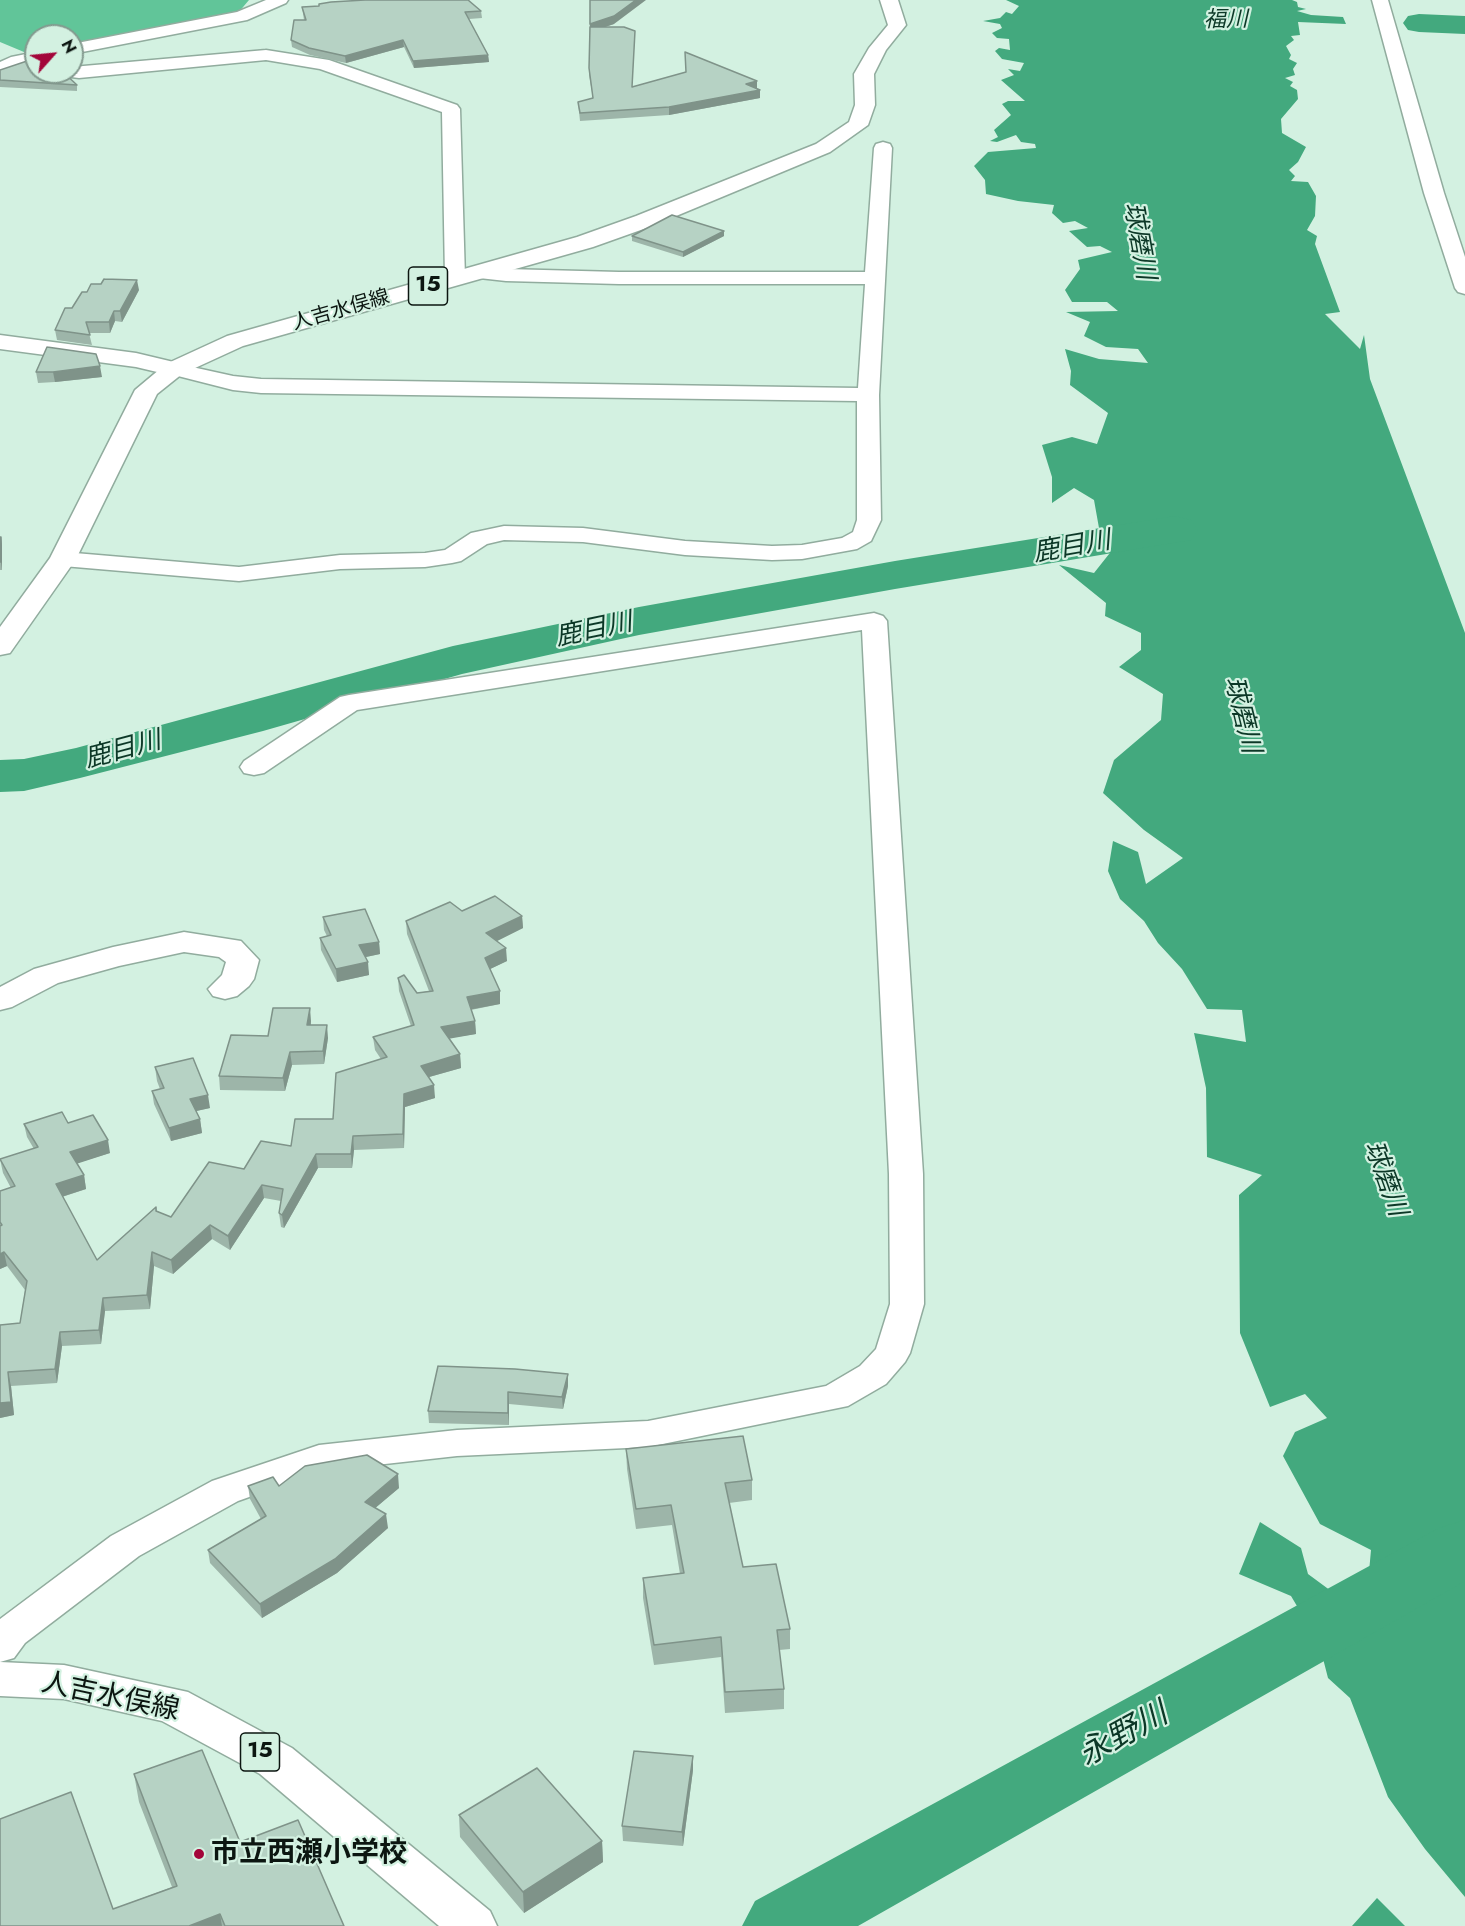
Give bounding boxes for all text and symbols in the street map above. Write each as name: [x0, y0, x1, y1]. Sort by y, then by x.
water label: 福川: [1204, 7, 1248, 35]
north arrow: [24, 24, 84, 84]
text: N: [56, 36, 82, 57]
water label: 球磨川: [1116, 200, 1160, 282]
road number: 15: [408, 267, 448, 305]
street label: 人吉水俣線: [290, 286, 392, 336]
water label: 鹿目川: [1031, 526, 1113, 570]
water label: 鹿目川: [553, 608, 635, 654]
water label: 球磨川: [1216, 673, 1266, 757]
water label: 鹿目川: [81, 726, 165, 776]
water label: 球磨川: [1356, 1137, 1412, 1221]
street label: 人吉水俣線: [38, 1667, 182, 1729]
water label: 永野川: [1073, 1696, 1175, 1776]
road number: 15: [240, 1733, 280, 1771]
place label: 市立西瀬小学校: [211, 1837, 407, 1871]
marker: 市立西瀬小学校: [192, 1847, 206, 1861]

